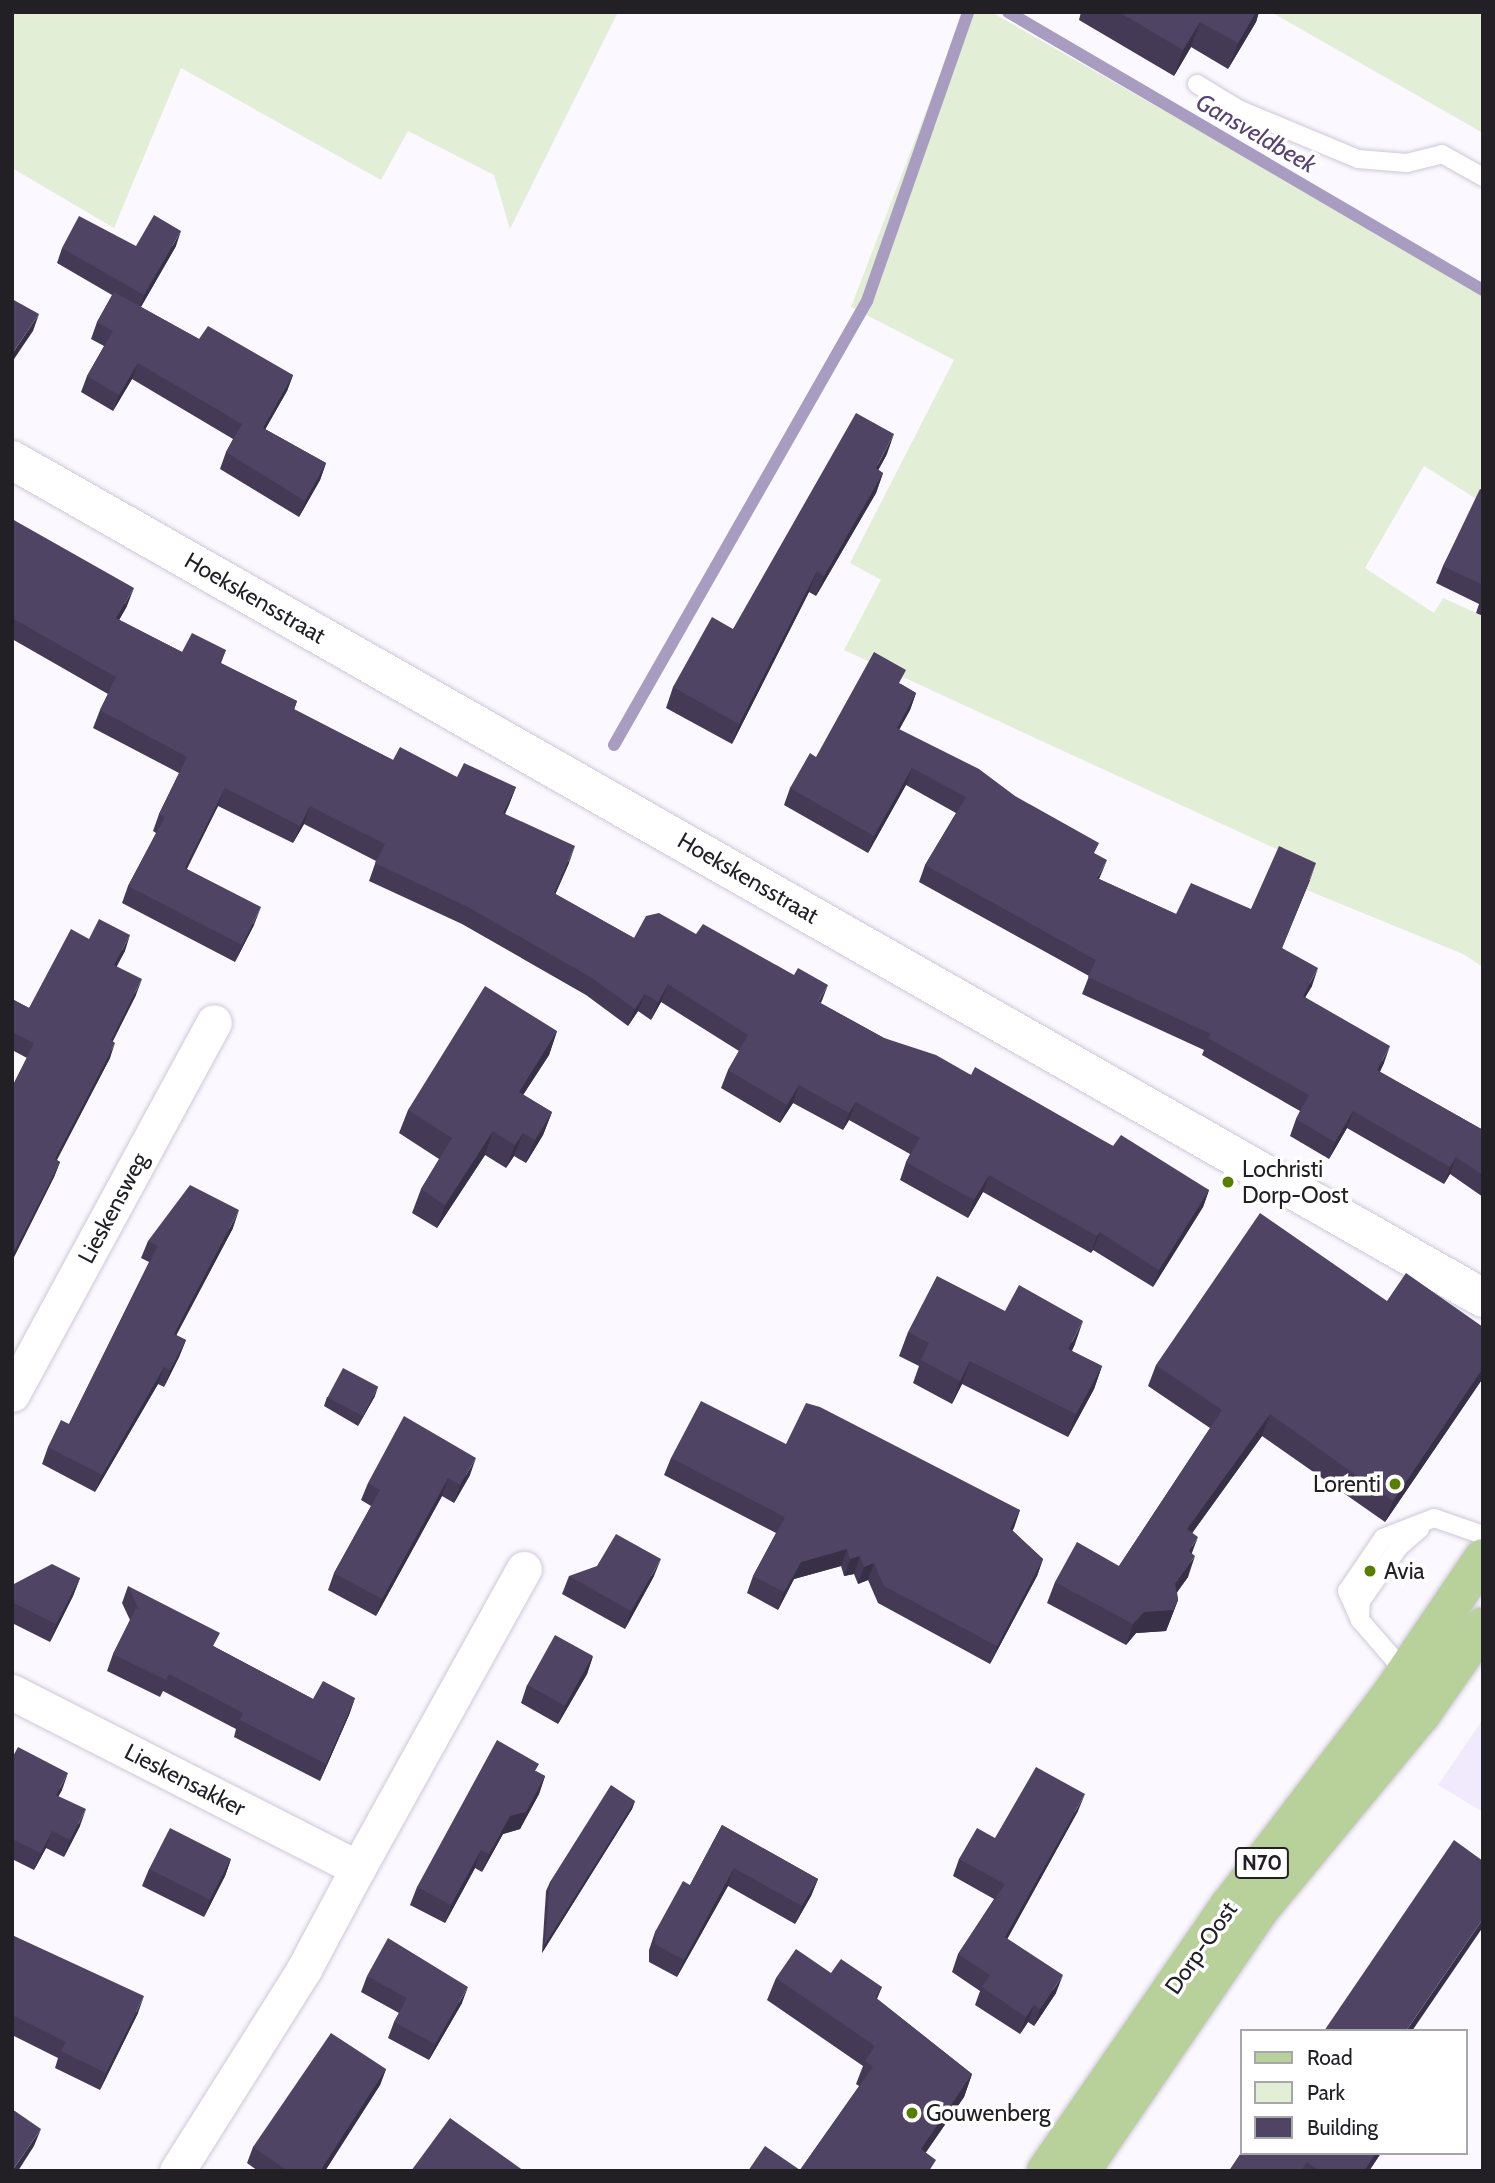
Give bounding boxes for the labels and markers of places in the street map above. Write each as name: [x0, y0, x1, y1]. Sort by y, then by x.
place label: Lochristi Dorp-Oost: [1242, 1155, 1349, 1209]
marker: Lochristi Dorp-Oost: [1220, 1174, 1236, 1190]
place label: Lorenti: [1313, 1470, 1381, 1498]
marker: Lorenti: [1387, 1476, 1403, 1492]
place label: Avia: [1384, 1557, 1425, 1585]
marker: Avia: [1362, 1563, 1378, 1579]
place label: Gouwenberg: [926, 2099, 1050, 2127]
marker: Gouwenberg: [904, 2105, 920, 2121]

